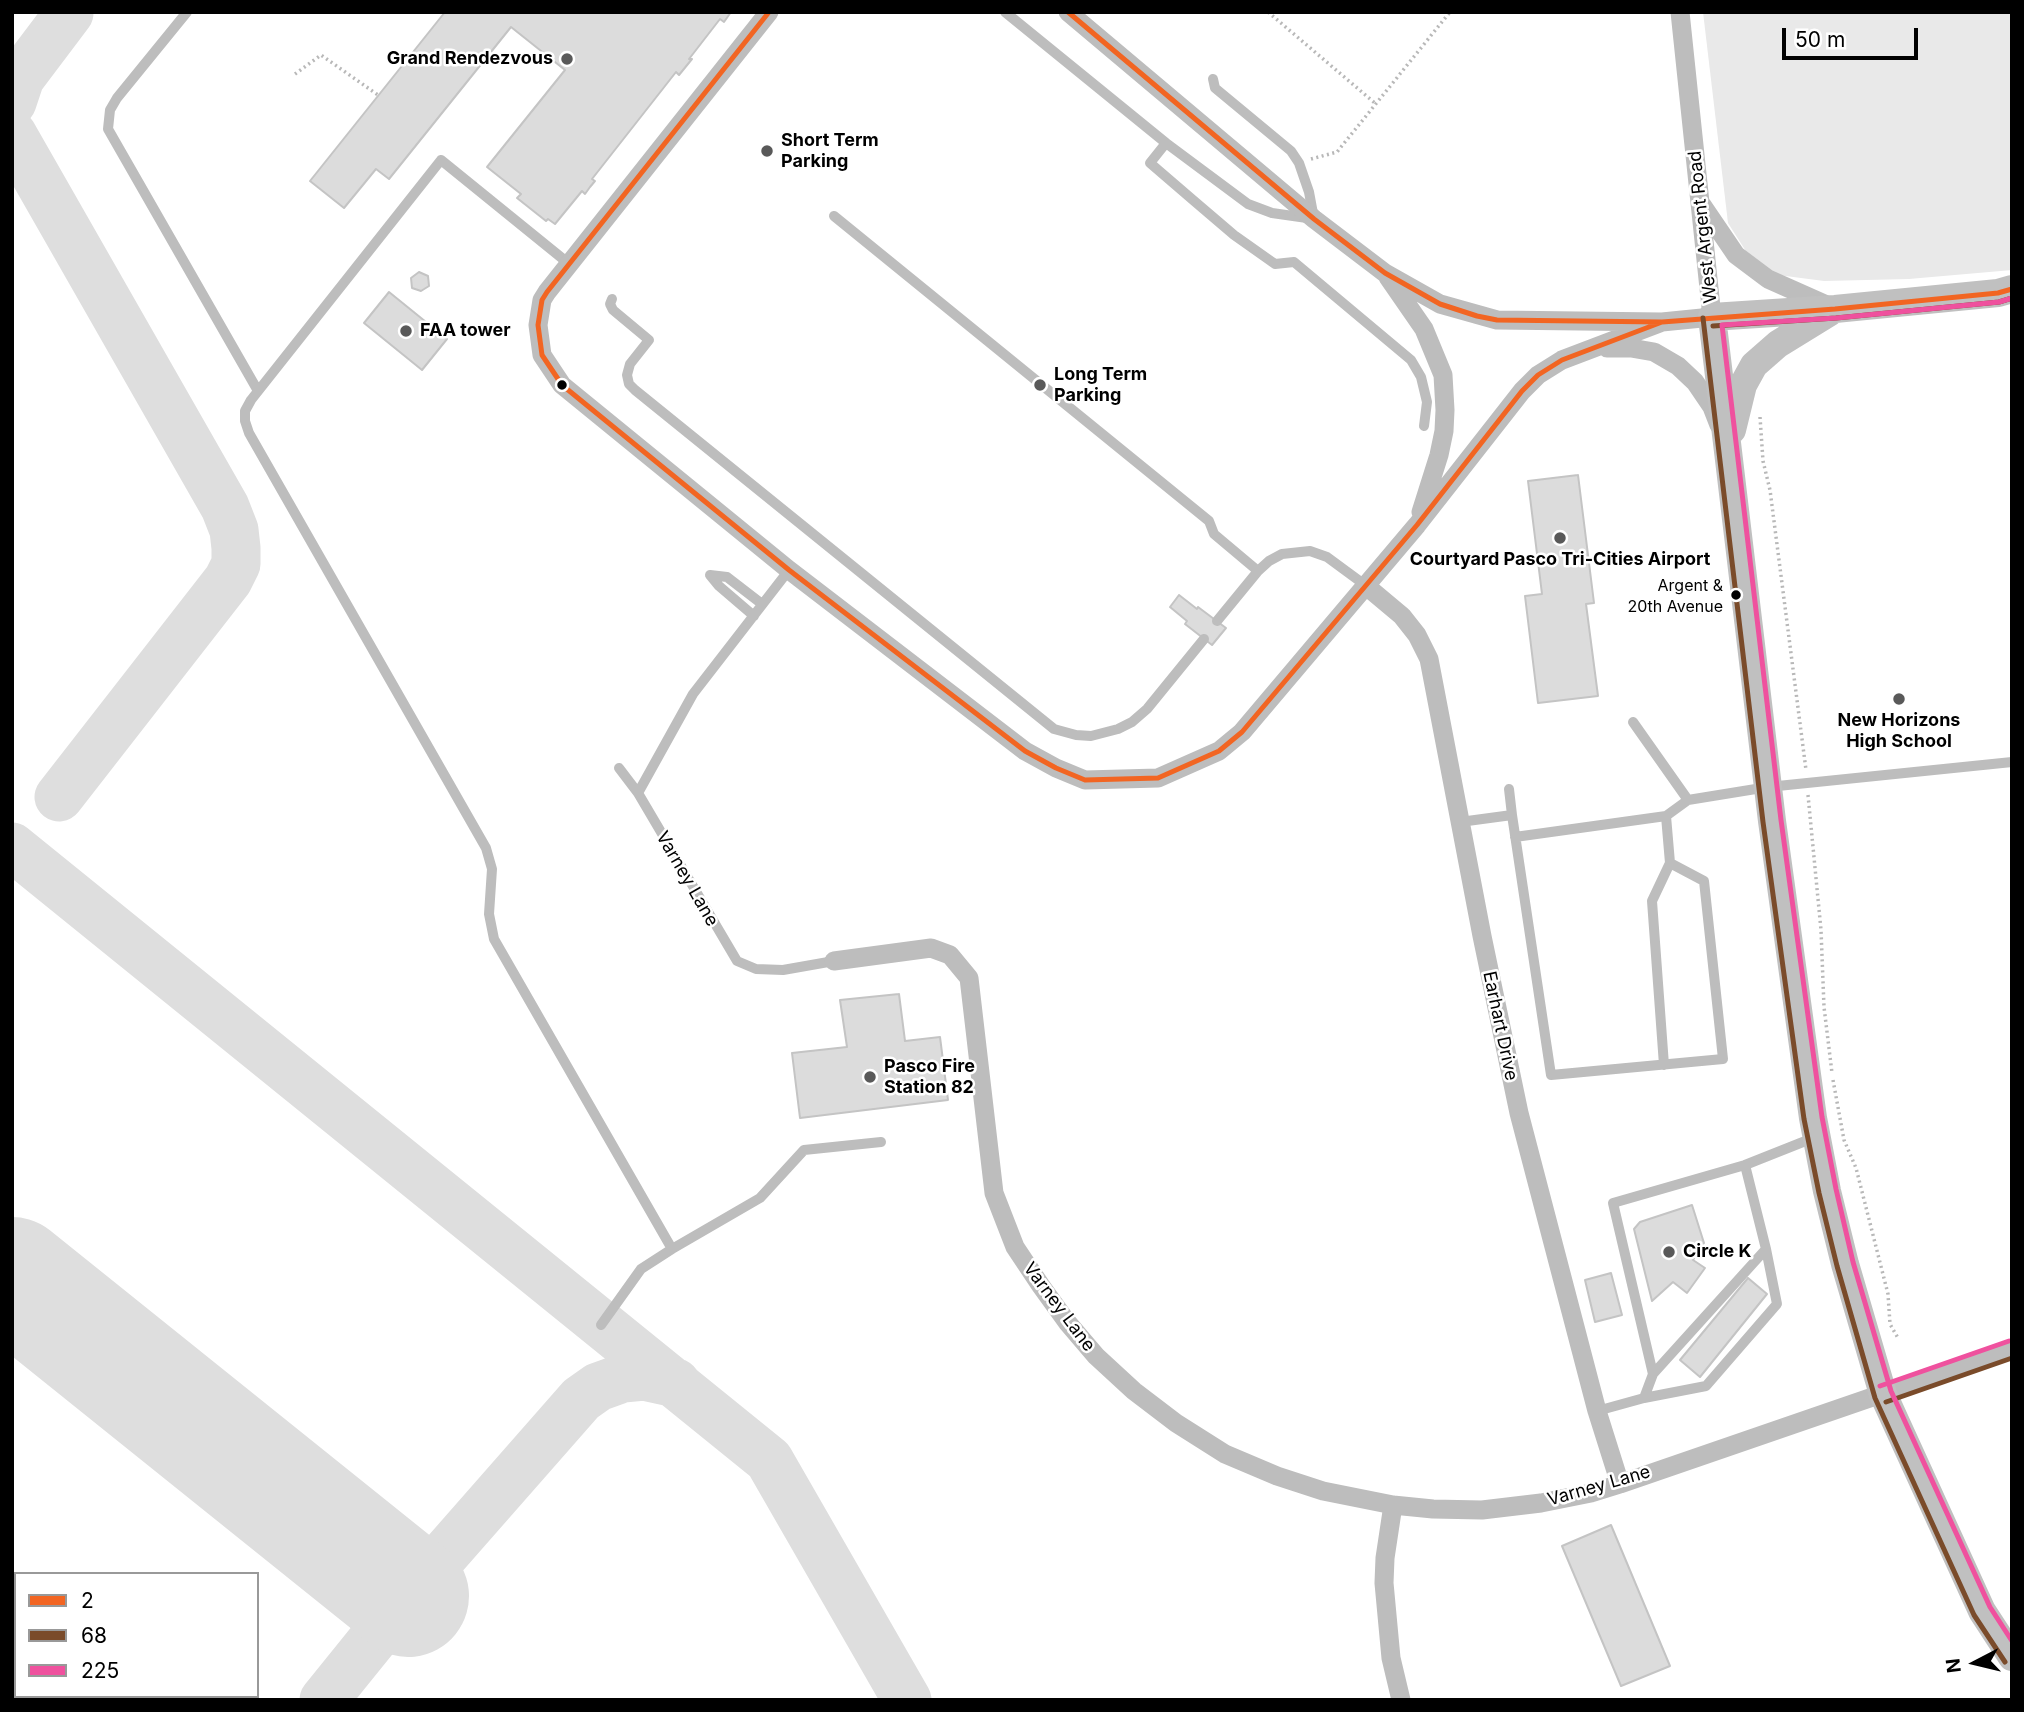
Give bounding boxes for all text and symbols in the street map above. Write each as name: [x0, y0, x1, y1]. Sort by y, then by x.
scale bar: [1786, 14, 1923, 58]
text: 50 m: [1795, 27, 1845, 52]
place label: Grand Rendezvous: [387, 48, 553, 70]
marker: Grand Rendezvous: [559, 51, 575, 67]
place label: Short Term Parking: [781, 130, 879, 172]
marker: Short Term Parking: [759, 143, 775, 159]
street label: West Argent Road: [1684, 150, 1722, 304]
place label: FAA tower: [420, 320, 511, 342]
marker: FAA tower: [398, 323, 414, 339]
place label: Long Term Parking: [1054, 364, 1147, 406]
marker: Long Term Parking: [1032, 377, 1048, 393]
unlabelled marker: [555, 378, 569, 392]
marker: Courtyard Pasco Tri-Cities Airport: [1552, 530, 1568, 546]
place label: Courtyard Pasco Tri-Cities Airport: [1410, 549, 1710, 571]
place label: Argent & 20th Avenue: [1628, 576, 1723, 614]
marker: Argent & 20th Avenue: [1729, 588, 1743, 602]
marker: New Horizons High School: [1891, 691, 1907, 707]
place label: New Horizons High School: [1838, 710, 1960, 752]
street label: Varney Lane: [651, 828, 723, 930]
street label: Earhart Drive: [1478, 969, 1522, 1083]
place label: Pasco Fire Station 82: [884, 1056, 975, 1098]
marker: Pasco Fire Station 82: [862, 1069, 878, 1085]
place label: Circle K: [1683, 1241, 1751, 1263]
marker: Circle K: [1661, 1244, 1677, 1260]
street label: Varney Lane: [1018, 1258, 1100, 1356]
street label: Varney Lane: [1545, 1461, 1653, 1511]
legend: [14, 1572, 259, 1698]
text: 2: [81, 1588, 94, 1613]
text: 68: [81, 1623, 107, 1648]
north arrow: [1940, 1628, 2010, 1698]
text: N: [1941, 1657, 1966, 1674]
text: 225: [81, 1658, 119, 1683]

